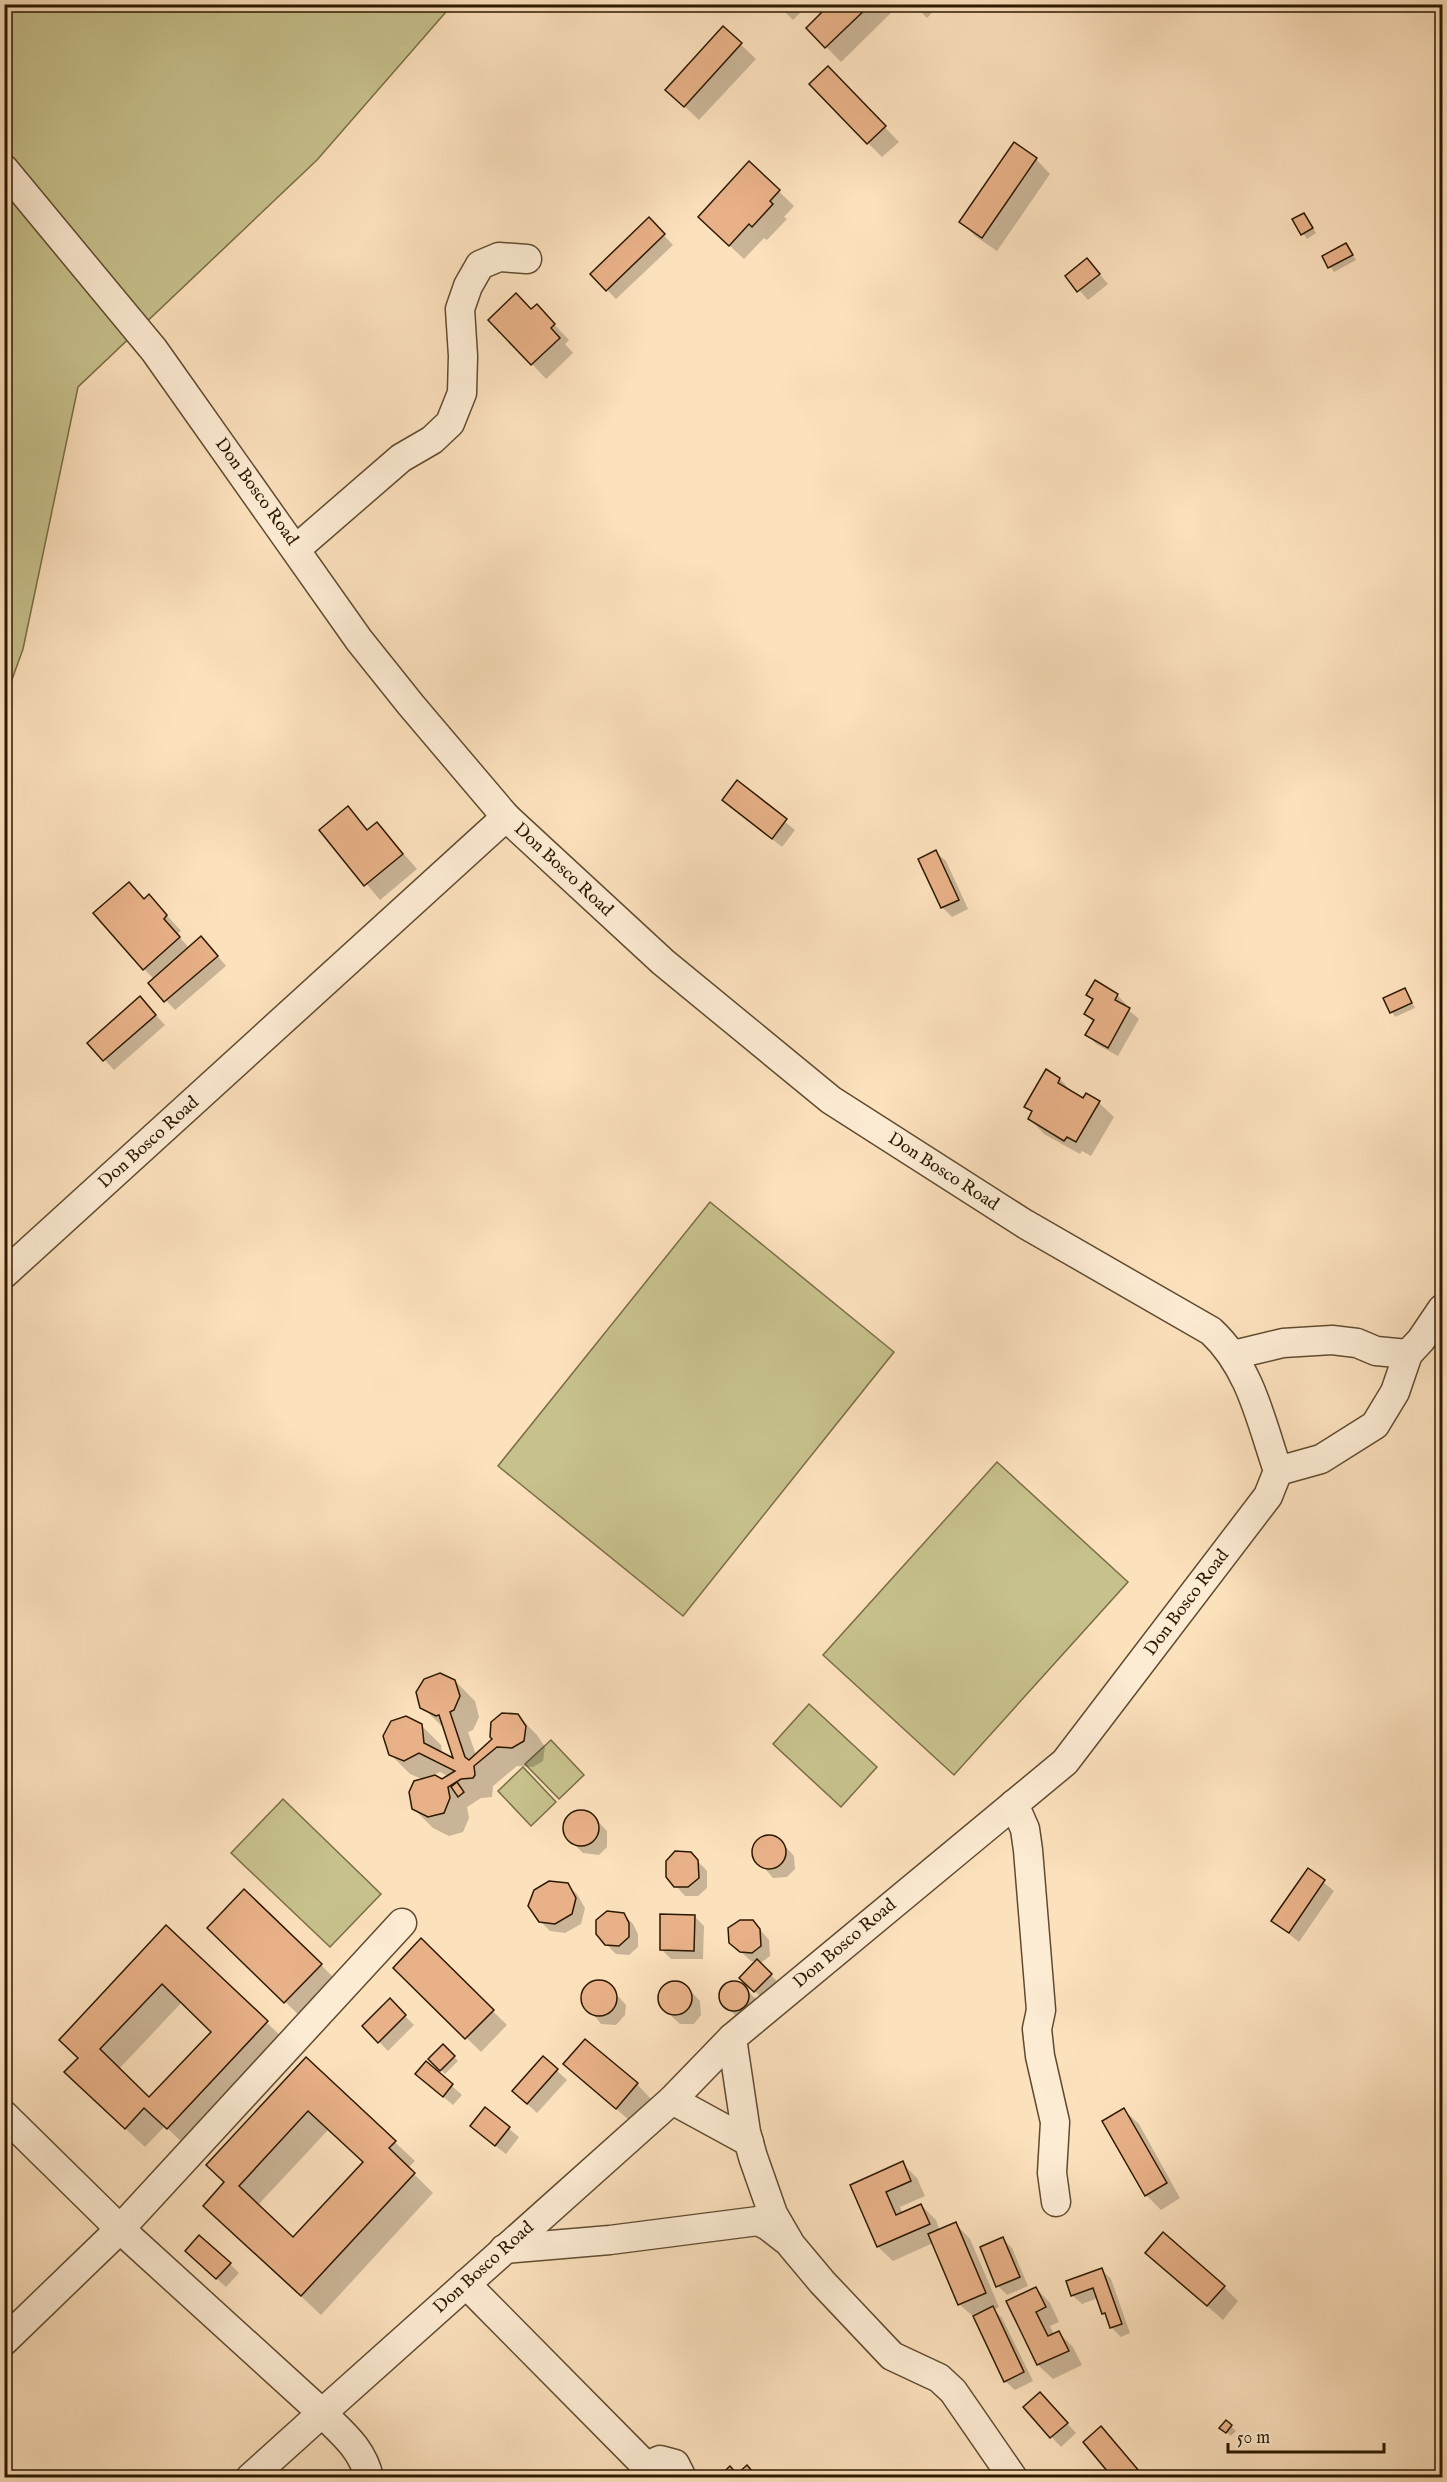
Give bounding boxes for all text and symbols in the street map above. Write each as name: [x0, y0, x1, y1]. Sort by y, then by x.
street label: Don Bosco Road: [209, 434, 303, 551]
street label: Don Bosco Road: [508, 818, 618, 922]
street label: Don Bosco Road: [94, 1091, 204, 1194]
street label: Don Bosco Road: [883, 1128, 1003, 1217]
street label: Don Bosco Road: [1139, 1545, 1235, 1661]
street label: Don Bosco Road: [789, 1894, 902, 1994]
street label: Don Bosco Road: [429, 2216, 539, 2319]
scale bar: [1228, 2416, 1384, 2454]
text: 50 m: [1237, 2427, 1270, 2450]

